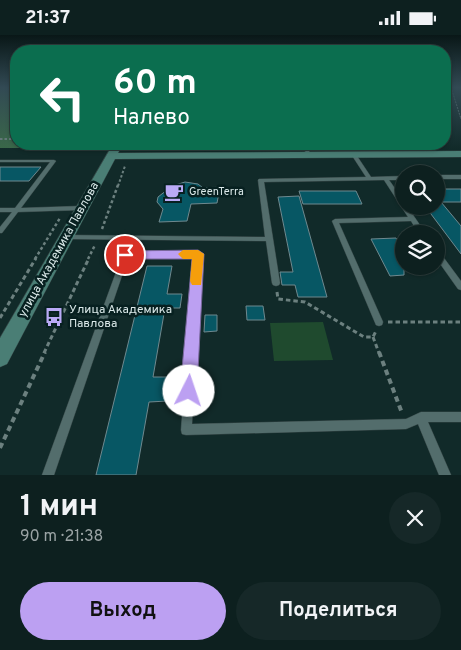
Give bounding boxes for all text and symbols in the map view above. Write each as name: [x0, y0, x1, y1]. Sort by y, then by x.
text: 21:37: [25, 6, 70, 30]
text: 60 m: [113, 62, 197, 106]
icon: left: [30, 65, 95, 130]
text: Налево: [113, 105, 190, 132]
map controls: [395, 165, 445, 275]
button: search: [395, 165, 445, 215]
street label: улица Академика Павлова: [15, 179, 103, 321]
cafe icon: GreenTerra: [163, 181, 185, 203]
place label: GreenTerra: [189, 185, 244, 199]
button: layers: [395, 225, 445, 275]
pin: [104, 234, 146, 276]
icon: arrive: [111, 241, 139, 269]
place label: Улица Академика Павлова: [69, 302, 172, 332]
bus stop icon: Улица Академика Павлова: [43, 306, 65, 328]
position arrow: [162, 364, 214, 416]
text: 1 мин: [20, 489, 98, 526]
button: close: [389, 492, 441, 544]
text: 90 m · 21:38: [20, 527, 103, 547]
button: Выход: [20, 582, 226, 640]
button: Поделиться: [236, 582, 441, 640]

